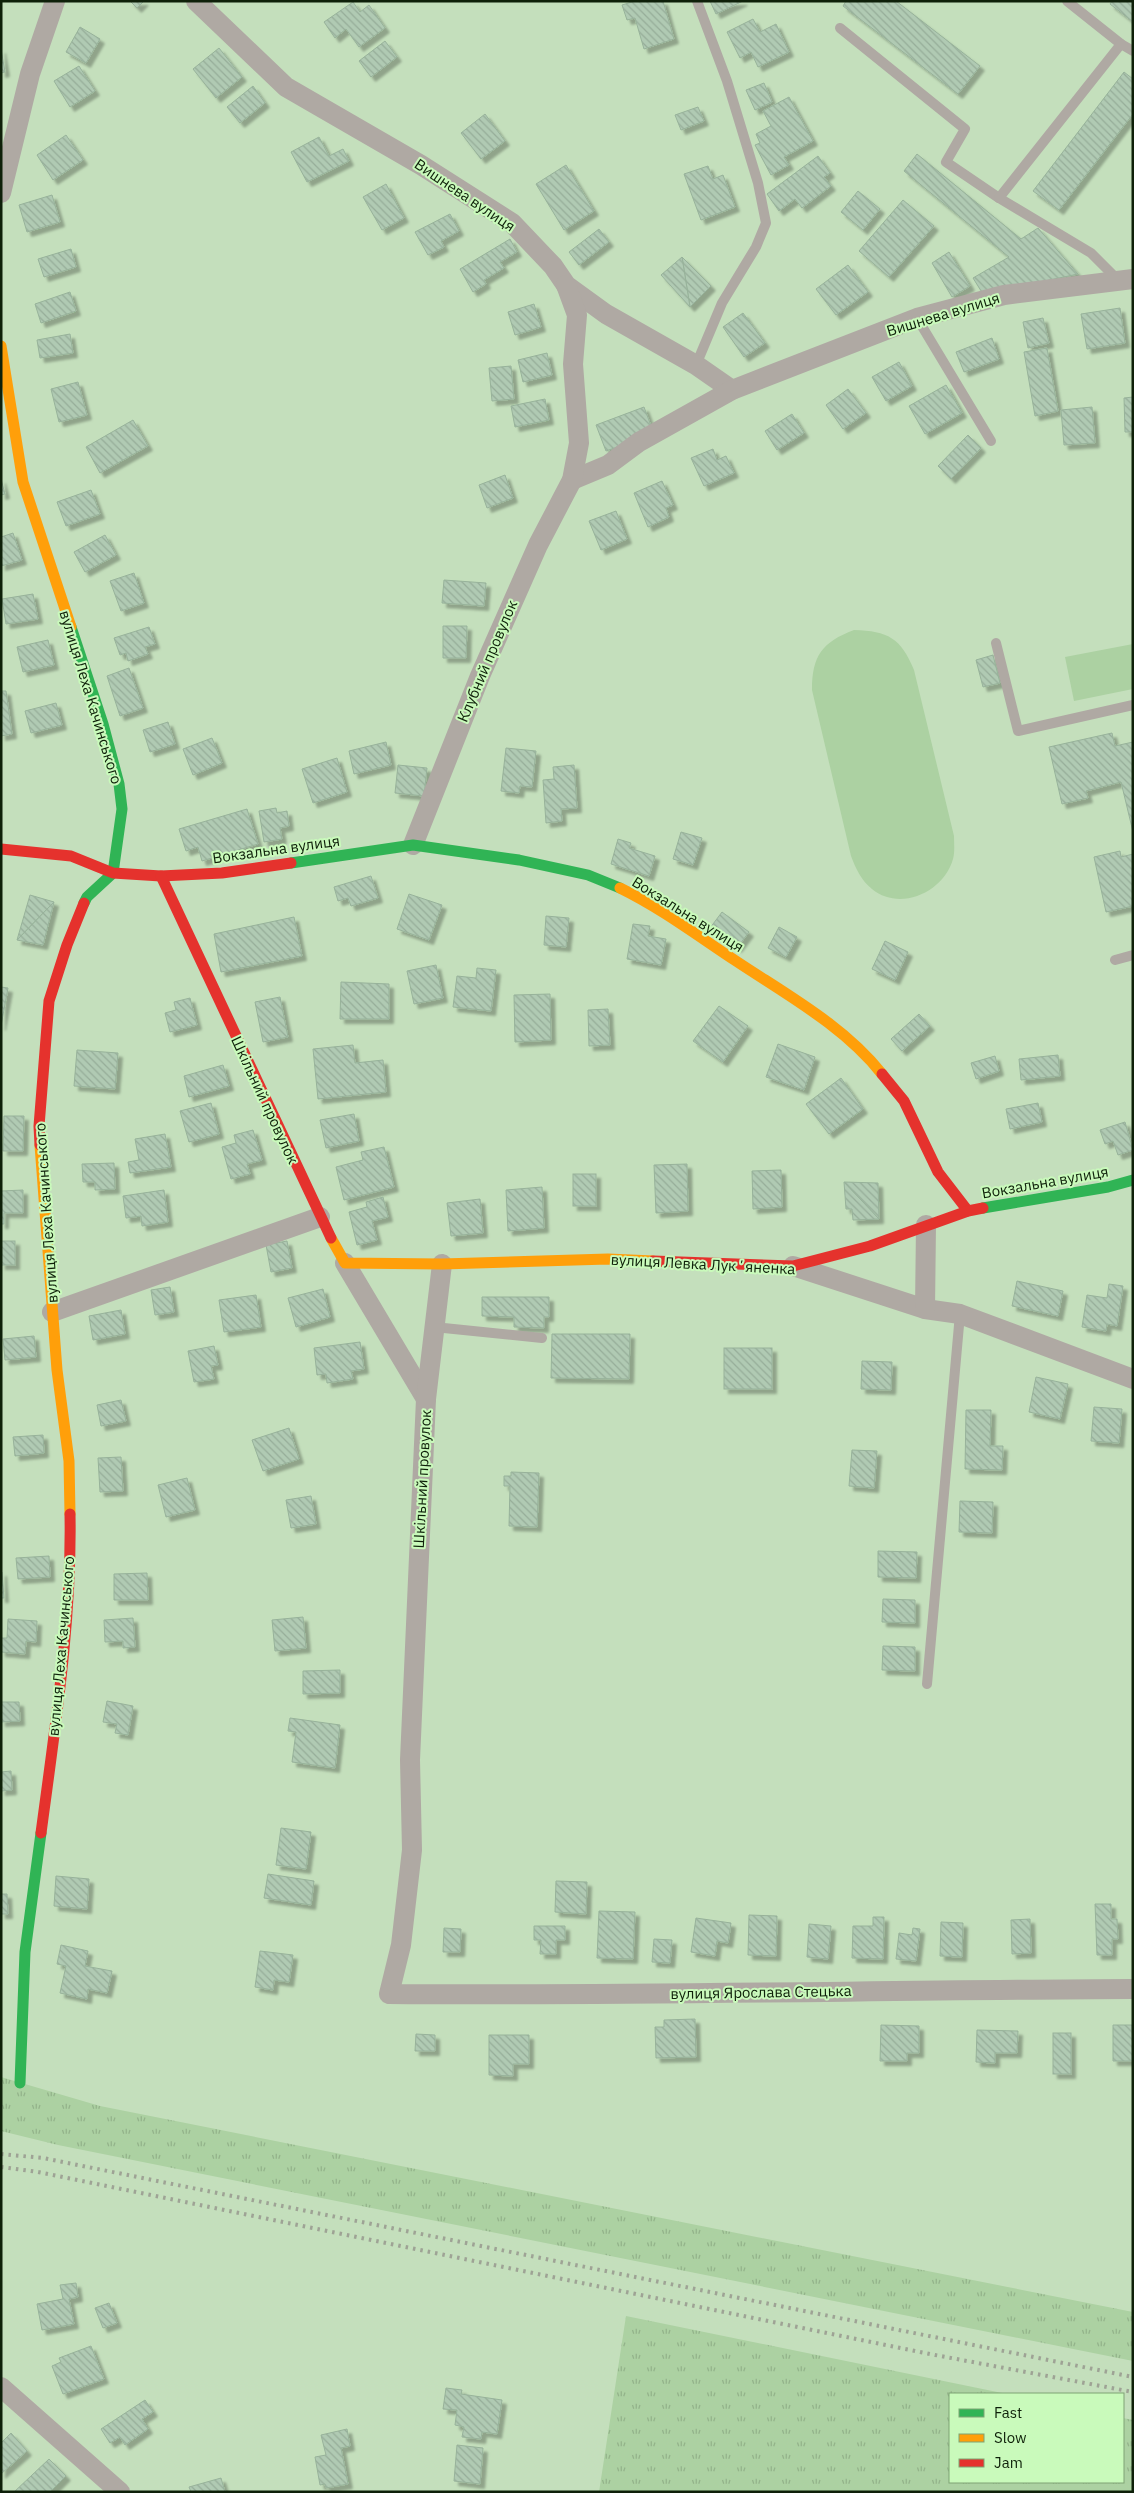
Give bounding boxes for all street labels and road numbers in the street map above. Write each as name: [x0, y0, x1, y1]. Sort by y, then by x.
street label: Вишнева вулиця: [411, 154, 519, 236]
street label: Вишнева вулиця: [884, 288, 1002, 340]
street label: Клубний провулок: [453, 597, 521, 725]
street label: вулиця Леха Качинського: [56, 608, 126, 786]
street label: Вокзальна вулиця: [211, 831, 341, 867]
street label: Вокзальна вулиця: [629, 872, 747, 956]
street label: Шкільний провулок: [227, 1033, 303, 1167]
street label: вулиця Леха Качинського: [30, 1122, 62, 1304]
street label: Вокзальна вулиця: [980, 1161, 1110, 1203]
street label: вулиця Левка Лукʼяненка: [610, 1250, 796, 1278]
street label: Шкільний провулок: [409, 1409, 435, 1549]
street label: вулиця Леха Качинського: [44, 1555, 78, 1737]
street label: вулиця Ярослава Стецька: [670, 1981, 852, 2003]

